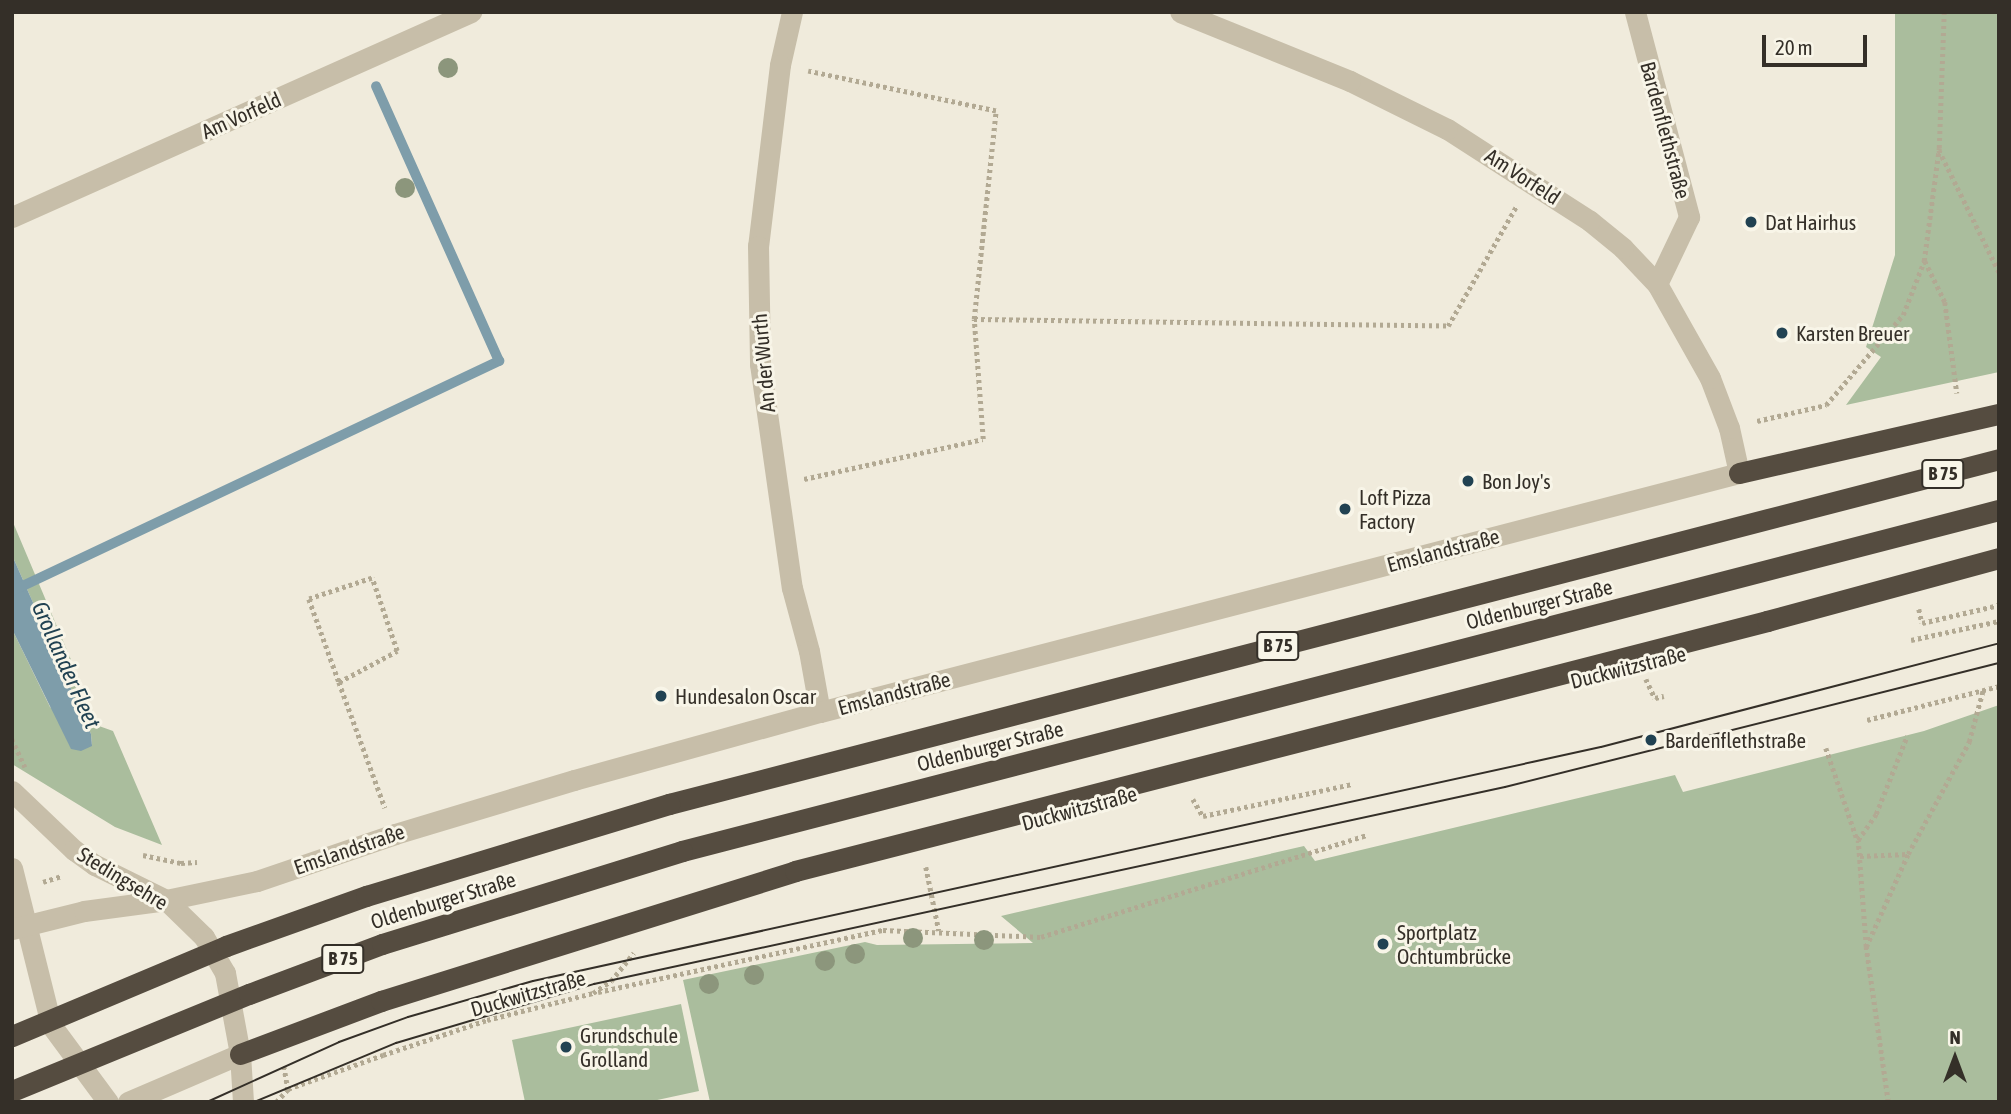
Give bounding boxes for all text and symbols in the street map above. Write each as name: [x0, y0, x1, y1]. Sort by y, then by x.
scale bar: [1766, 21, 1871, 65]
text: 20 m: [1775, 35, 1813, 59]
street label: Bardenflethstraße: [1636, 59, 1696, 201]
street label: Am Vorfeld: [197, 86, 285, 144]
street label: Am Vorfeld: [1481, 142, 1565, 210]
place label: Dat Hairhus: [1765, 209, 1856, 235]
marker: Dat Hairhus: [1743, 214, 1759, 230]
street label: An der Wurth: [746, 312, 780, 414]
place label: Karsten Breuer: [1796, 320, 1909, 346]
marker: Karsten Breuer: [1774, 325, 1790, 341]
road number: B 75: [1920, 458, 1966, 489]
place label: Bon Joy's: [1482, 468, 1551, 494]
marker: Bon Joy's: [1460, 473, 1476, 489]
place label: Loft Pizza Factory: [1359, 484, 1431, 534]
marker: Loft Pizza Factory: [1337, 501, 1353, 517]
street label: Emslandstraße: [1384, 523, 1502, 577]
street label: Oldenburger Straße: [1463, 574, 1615, 634]
water label: Grollander Fleet: [26, 597, 106, 733]
road number: B 75: [1255, 631, 1301, 662]
street label: Duckwitzstraße: [1568, 640, 1688, 694]
street label: Emslandstraße: [835, 666, 953, 720]
place label: Hundesalon Oscar: [675, 683, 816, 709]
marker: Hundesalon Oscar: [653, 688, 669, 704]
street label: Oldenburger Straße: [914, 716, 1066, 776]
place label: Bardenflethstraße: [1665, 727, 1806, 753]
marker: Bardenflethstraße: [1643, 732, 1659, 748]
street label: Duckwitzstraße: [1019, 781, 1139, 835]
street label: Emslandstraße: [290, 818, 408, 880]
street label: Stedingsehre: [73, 841, 173, 915]
street label: Oldenburger Straße: [368, 866, 518, 934]
place label: Sportplatz Ochtumbrücke: [1397, 919, 1511, 969]
marker: Sportplatz Ochtumbrücke: [1375, 936, 1391, 952]
road number: B 75: [320, 944, 366, 974]
street label: Duckwitzstraße: [468, 965, 588, 1021]
place label: Grundschule Grolland: [580, 1022, 678, 1072]
north arrow: [1920, 1023, 1990, 1093]
text: N: [1949, 1026, 1961, 1048]
marker: Grundschule Grolland: [558, 1039, 574, 1055]

